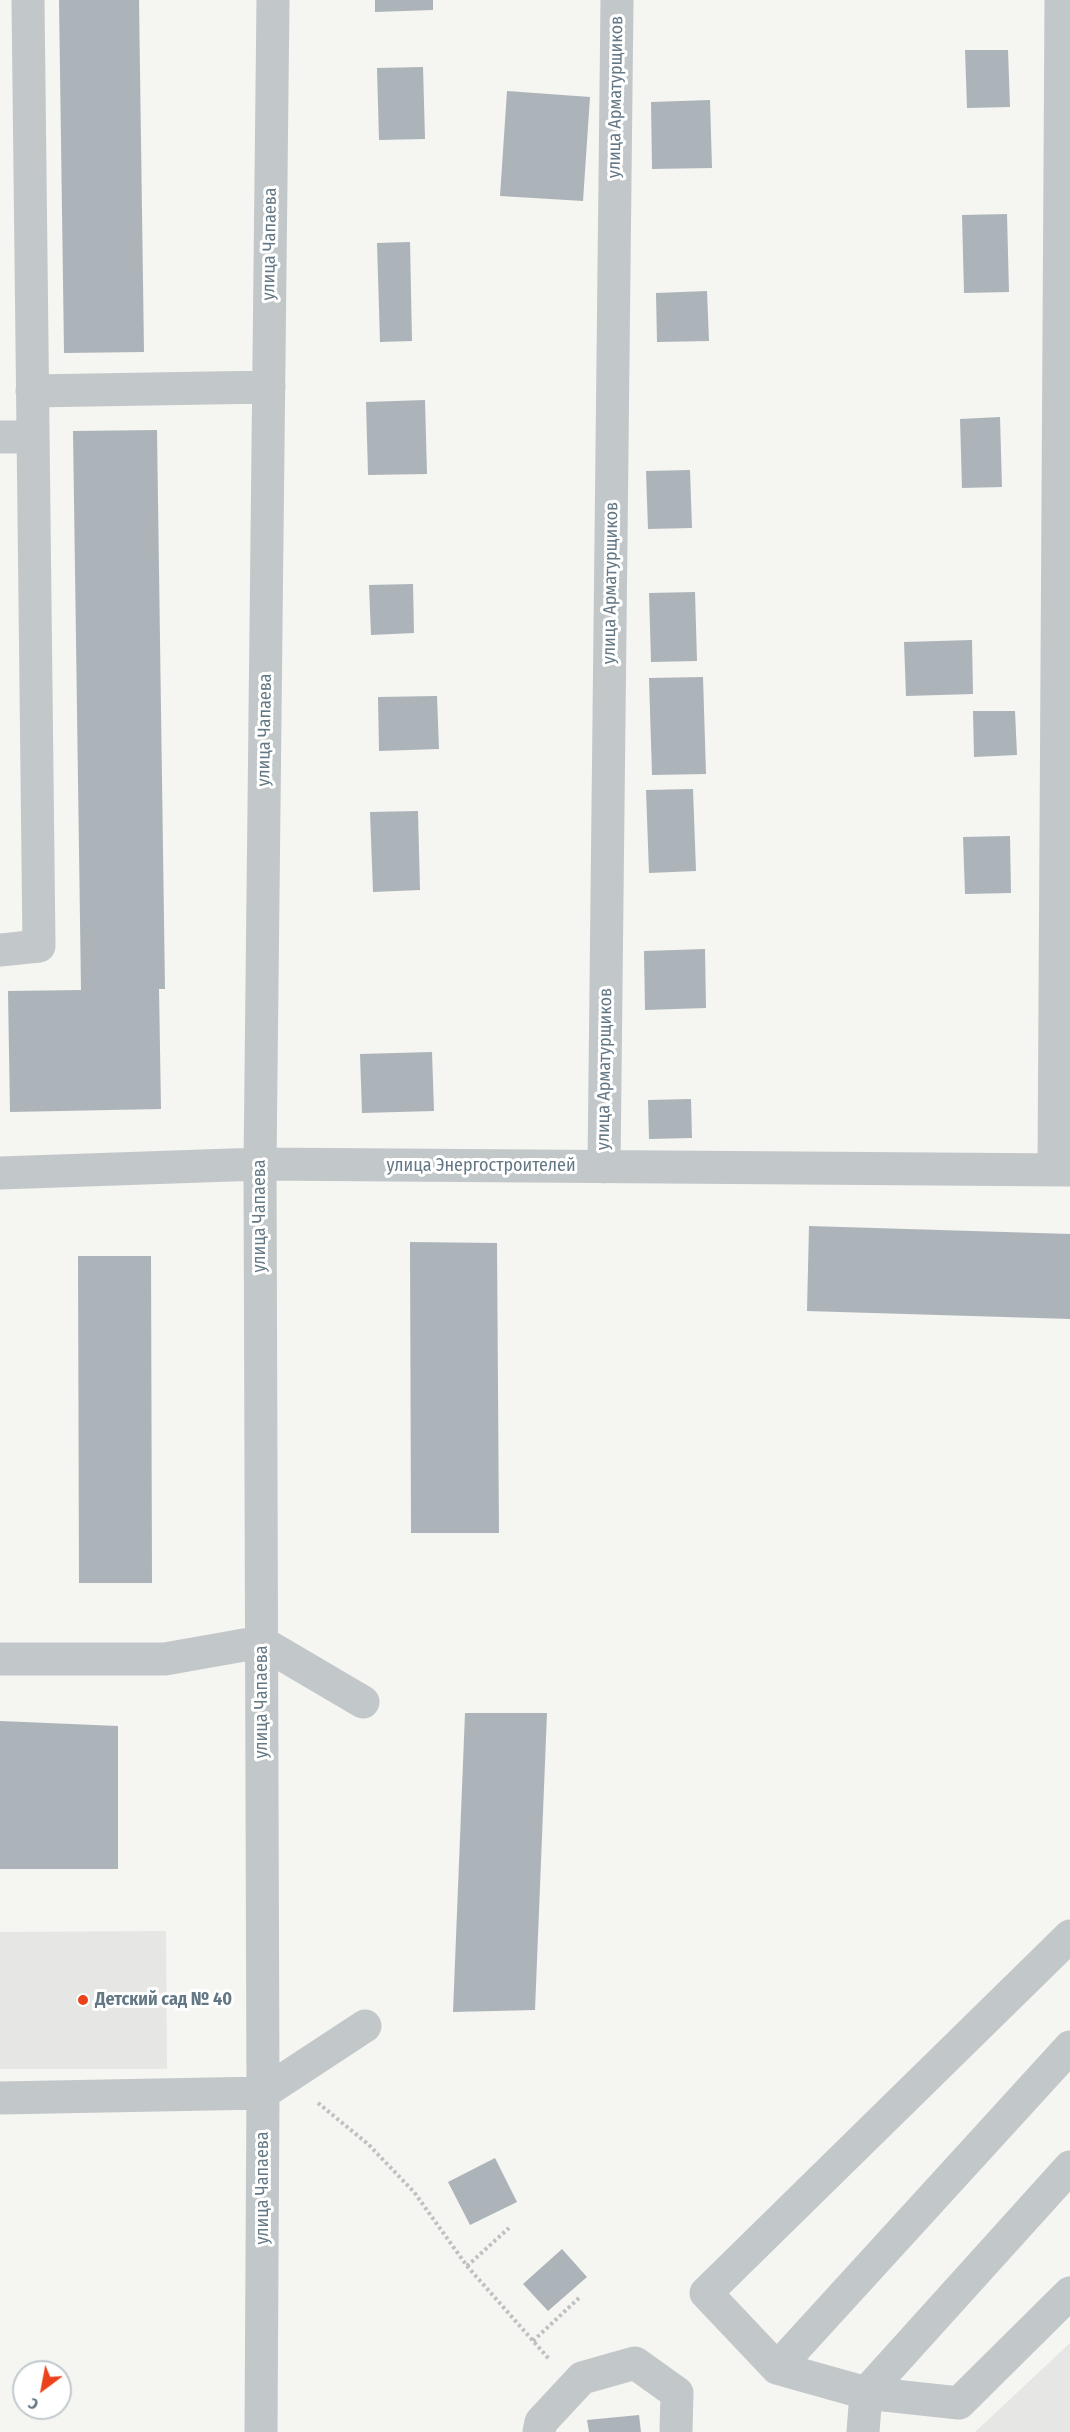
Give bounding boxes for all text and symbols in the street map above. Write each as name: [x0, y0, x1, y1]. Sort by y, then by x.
street label: улица Арматурщиков: [604, 16, 628, 178]
street label: улица Чапаева: [258, 187, 282, 301]
street label: улица Арматурщиков: [599, 502, 623, 664]
street label: улица Чапаева: [253, 673, 277, 787]
street label: улица Арматурщиков: [593, 988, 617, 1150]
street label: улица Энергостроителей: [386, 1155, 576, 1177]
street label: улица Чапаева: [249, 1160, 271, 1272]
street label: улица Чапаева: [251, 1646, 273, 1758]
place label: Детский сад № 40: [95, 1989, 232, 2011]
marker: Детский сад № 40: [76, 1993, 90, 2007]
street label: улица Чапаева: [252, 2132, 274, 2244]
north arrow: [12, 2360, 72, 2420]
text: С: [25, 2394, 42, 2414]

